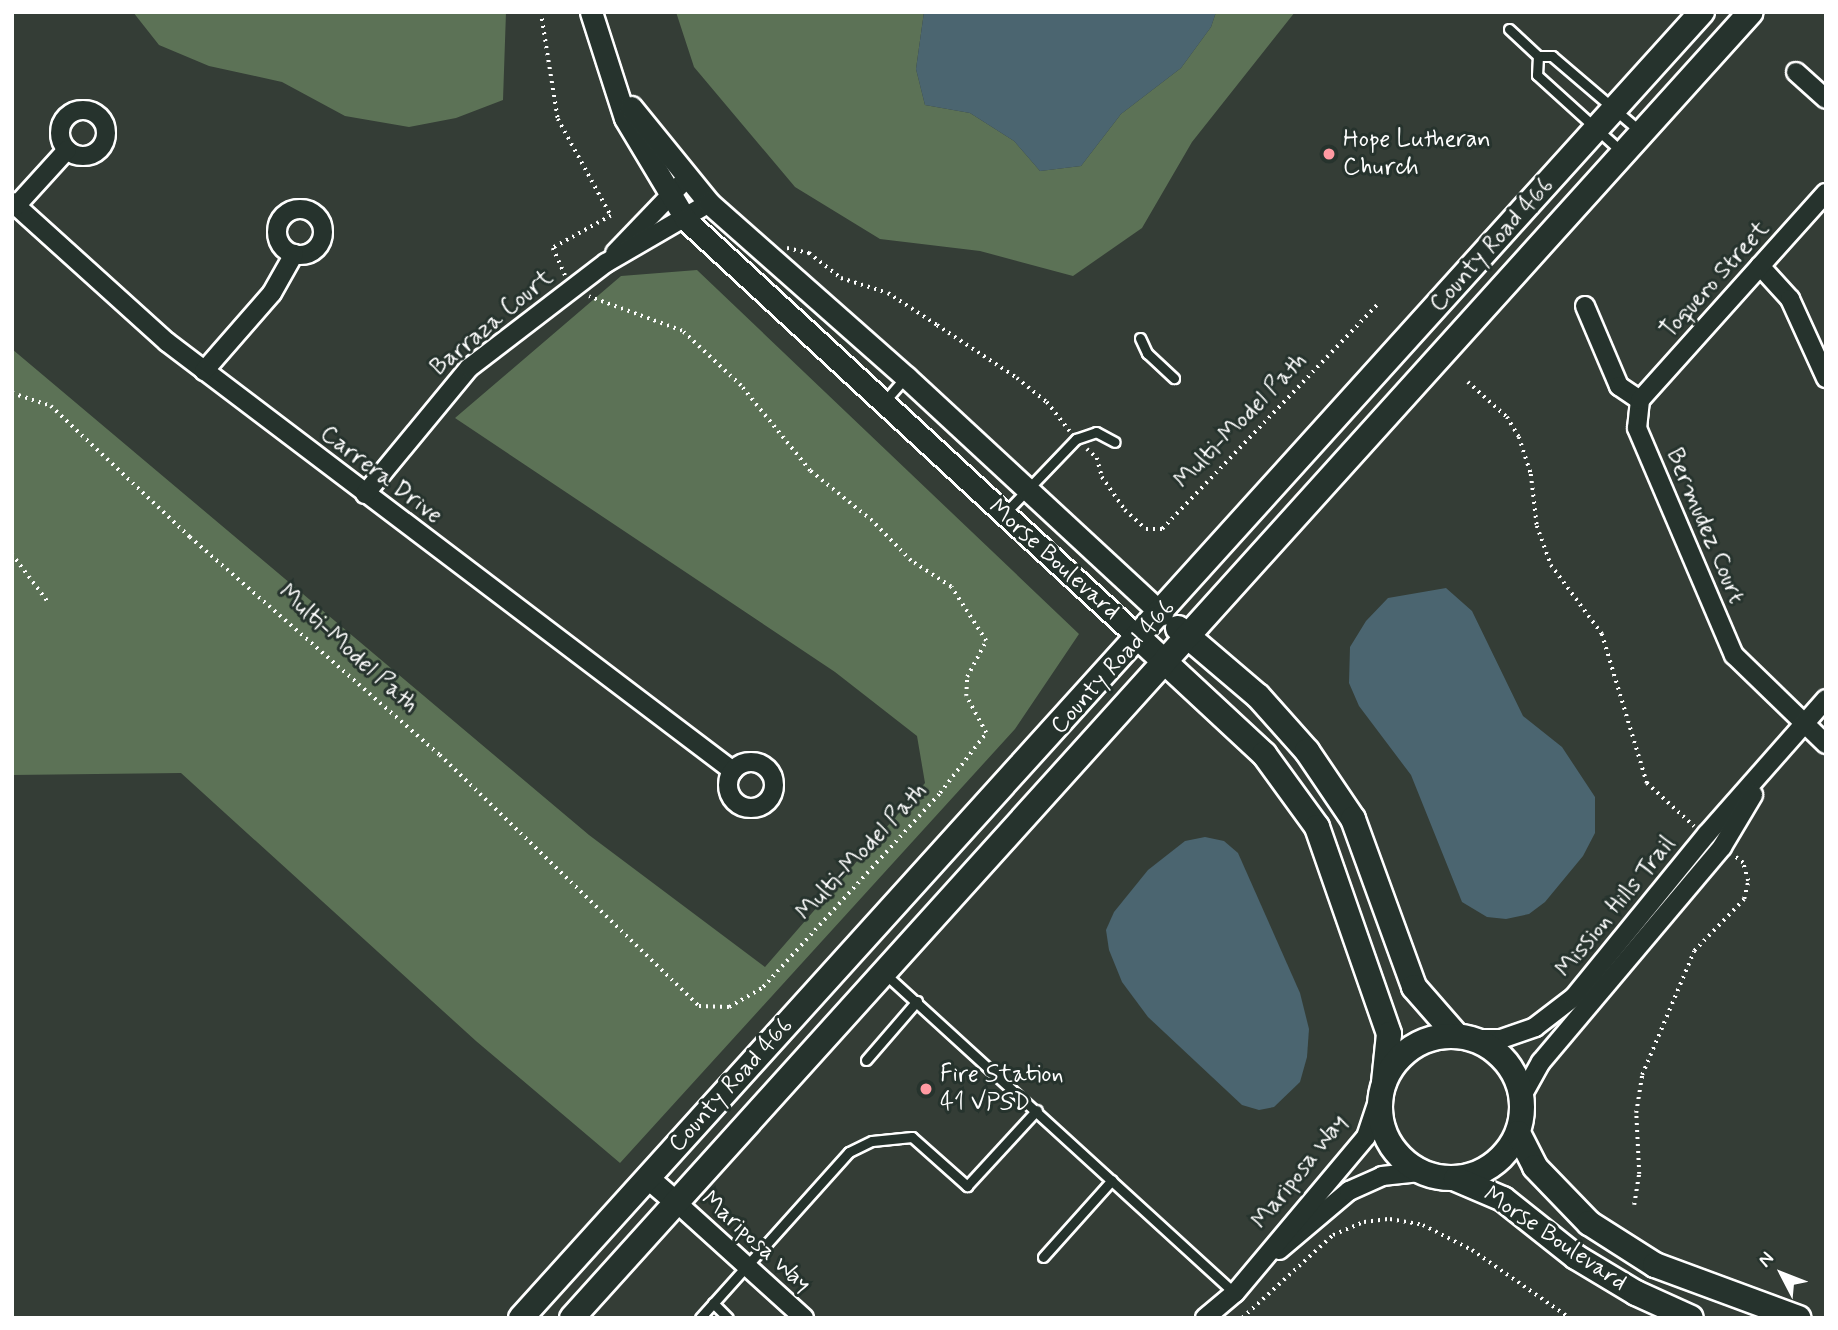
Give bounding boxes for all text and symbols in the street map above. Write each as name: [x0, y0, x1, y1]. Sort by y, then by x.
place label: Hope Lutheran Church: [1343, 126, 1488, 182]
marker: Hope Lutheran Church: [1321, 146, 1337, 162]
street label: County Road 466: [1424, 172, 1560, 318]
street label: Toquero Street: [1655, 215, 1775, 345]
street label: Barraza Court: [425, 264, 559, 382]
street label: Multi-Model Path: [1170, 348, 1312, 494]
street label: Carrera Drive: [315, 420, 447, 530]
street label: Bermudez Court: [1658, 442, 1752, 610]
street label: Morse Boulevard: [984, 495, 1124, 625]
street label: Multi-Model Path: [273, 580, 423, 718]
street label: County Road 466: [1045, 594, 1181, 740]
street label: Multi-Model Path: [792, 778, 932, 926]
street label: Mission Hills Trail: [1551, 831, 1681, 983]
street label: County Road 466: [663, 1012, 799, 1158]
place label: Fire Station 41 VPSD: [940, 1061, 1056, 1117]
marker: Fire Station 41 VPSD: [918, 1081, 934, 1097]
street label: Mariposa Way: [1245, 1107, 1355, 1237]
street label: Morse Boulevard: [1479, 1181, 1631, 1297]
street label: Mariposa Way: [693, 1183, 819, 1301]
north arrow: [1747, 1239, 1817, 1309]
text: N: [1752, 1247, 1780, 1273]

